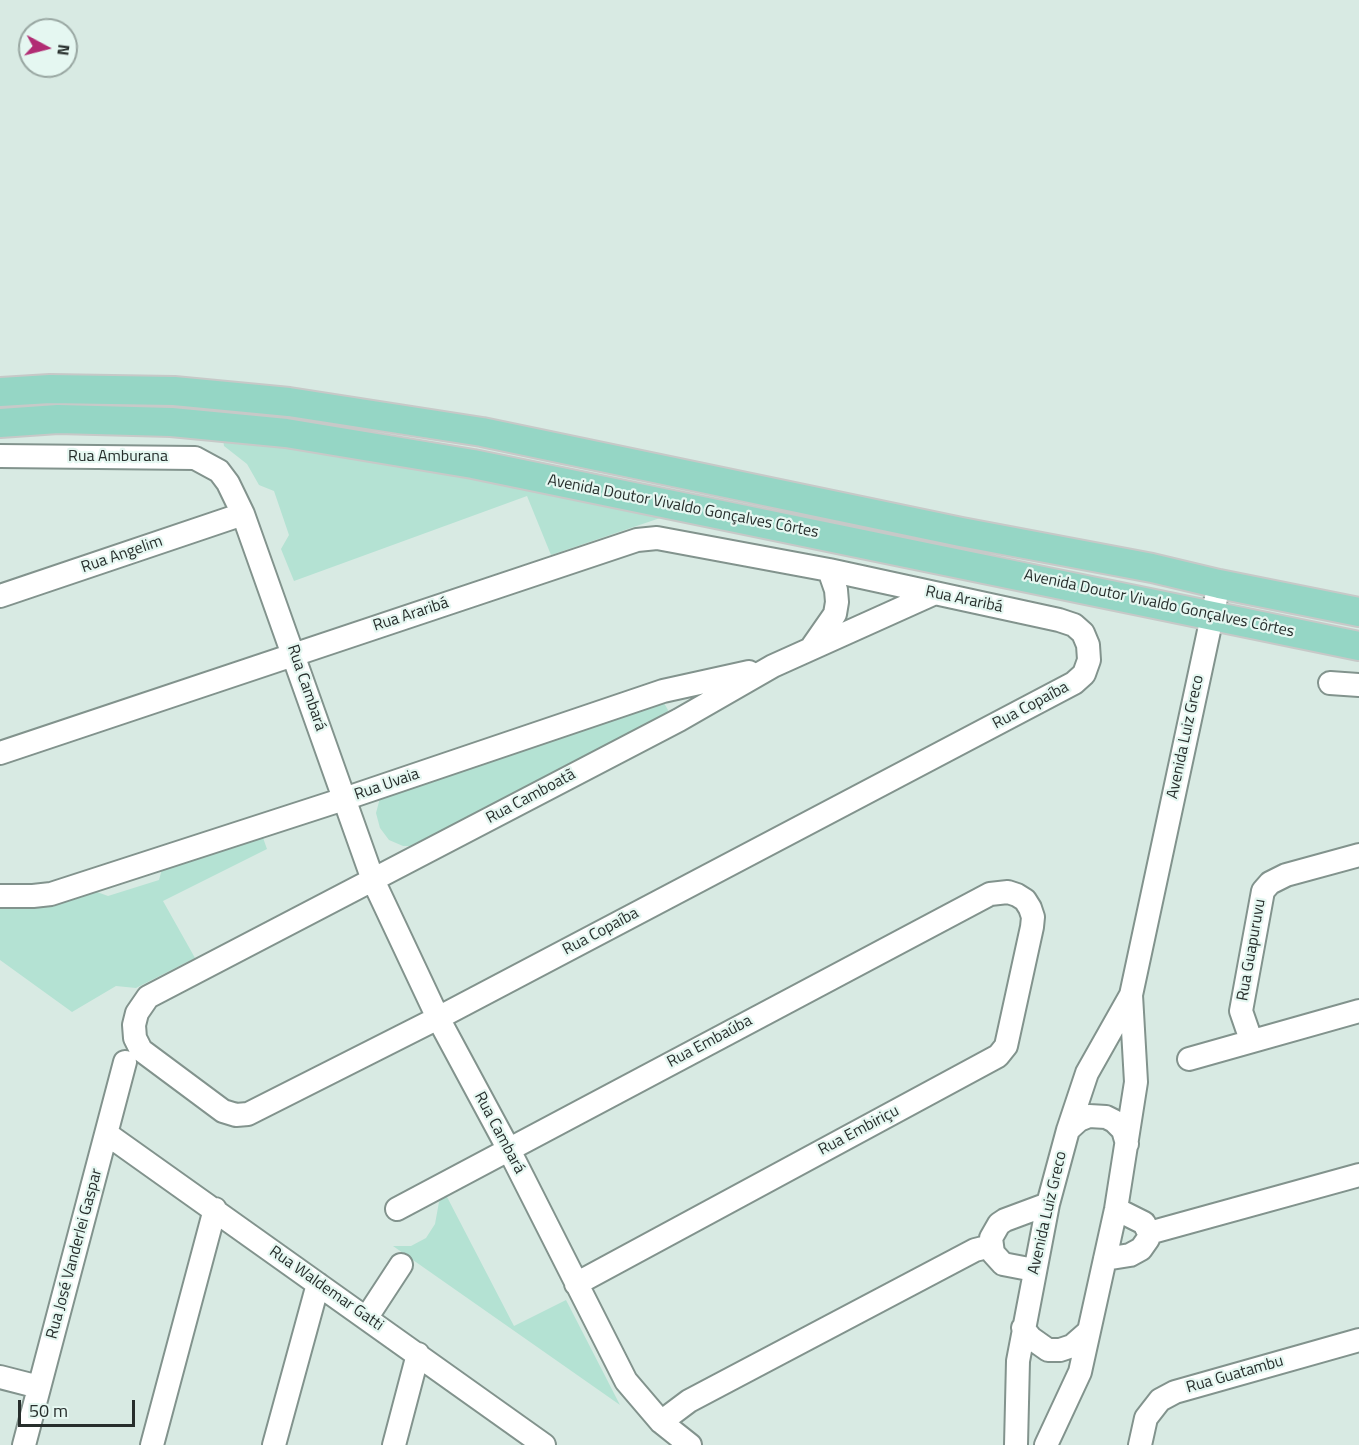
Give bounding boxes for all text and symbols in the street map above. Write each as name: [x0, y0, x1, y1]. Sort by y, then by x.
north arrow: [18, 18, 78, 78]
text: N: [51, 43, 76, 57]
street label: Rua Amburana: [68, 447, 168, 467]
street label: Avenida Doutor Vivaldo Gonçalves Côrtes: [546, 471, 820, 543]
street label: Rua Angelim: [79, 532, 165, 578]
street label: Avenida Doutor Vivaldo Gonçalves Côrtes: [1022, 566, 1296, 642]
street label: Rua Araribá: [924, 582, 1004, 618]
street label: Rua Araribá: [371, 594, 451, 636]
street label: Rua Cambará: [282, 642, 330, 734]
street label: Avenida Luiz Greco: [1164, 673, 1208, 801]
street label: Rua Copaíba: [990, 678, 1072, 734]
street label: Rua Uvaia: [352, 765, 422, 805]
street label: Rua Camboatã: [483, 765, 579, 829]
street label: Rua Guapuruvu: [1234, 897, 1270, 1003]
street label: Rua Copaíba: [560, 904, 642, 960]
street label: Rua Embaúba: [664, 1012, 756, 1072]
street label: Rua Cambará: [469, 1089, 529, 1177]
street label: Rua Embiriçu: [815, 1102, 903, 1160]
street label: Avenida Luiz Greco: [1024, 1149, 1072, 1277]
street label: Rua José Vanderlei Gaspar: [43, 1167, 107, 1341]
street label: Rua Waldemar Gatti: [265, 1242, 387, 1336]
street label: Rua Guatambu: [1184, 1352, 1286, 1398]
scale bar: [21, 1388, 138, 1426]
text: 50 m: [29, 1397, 68, 1424]

